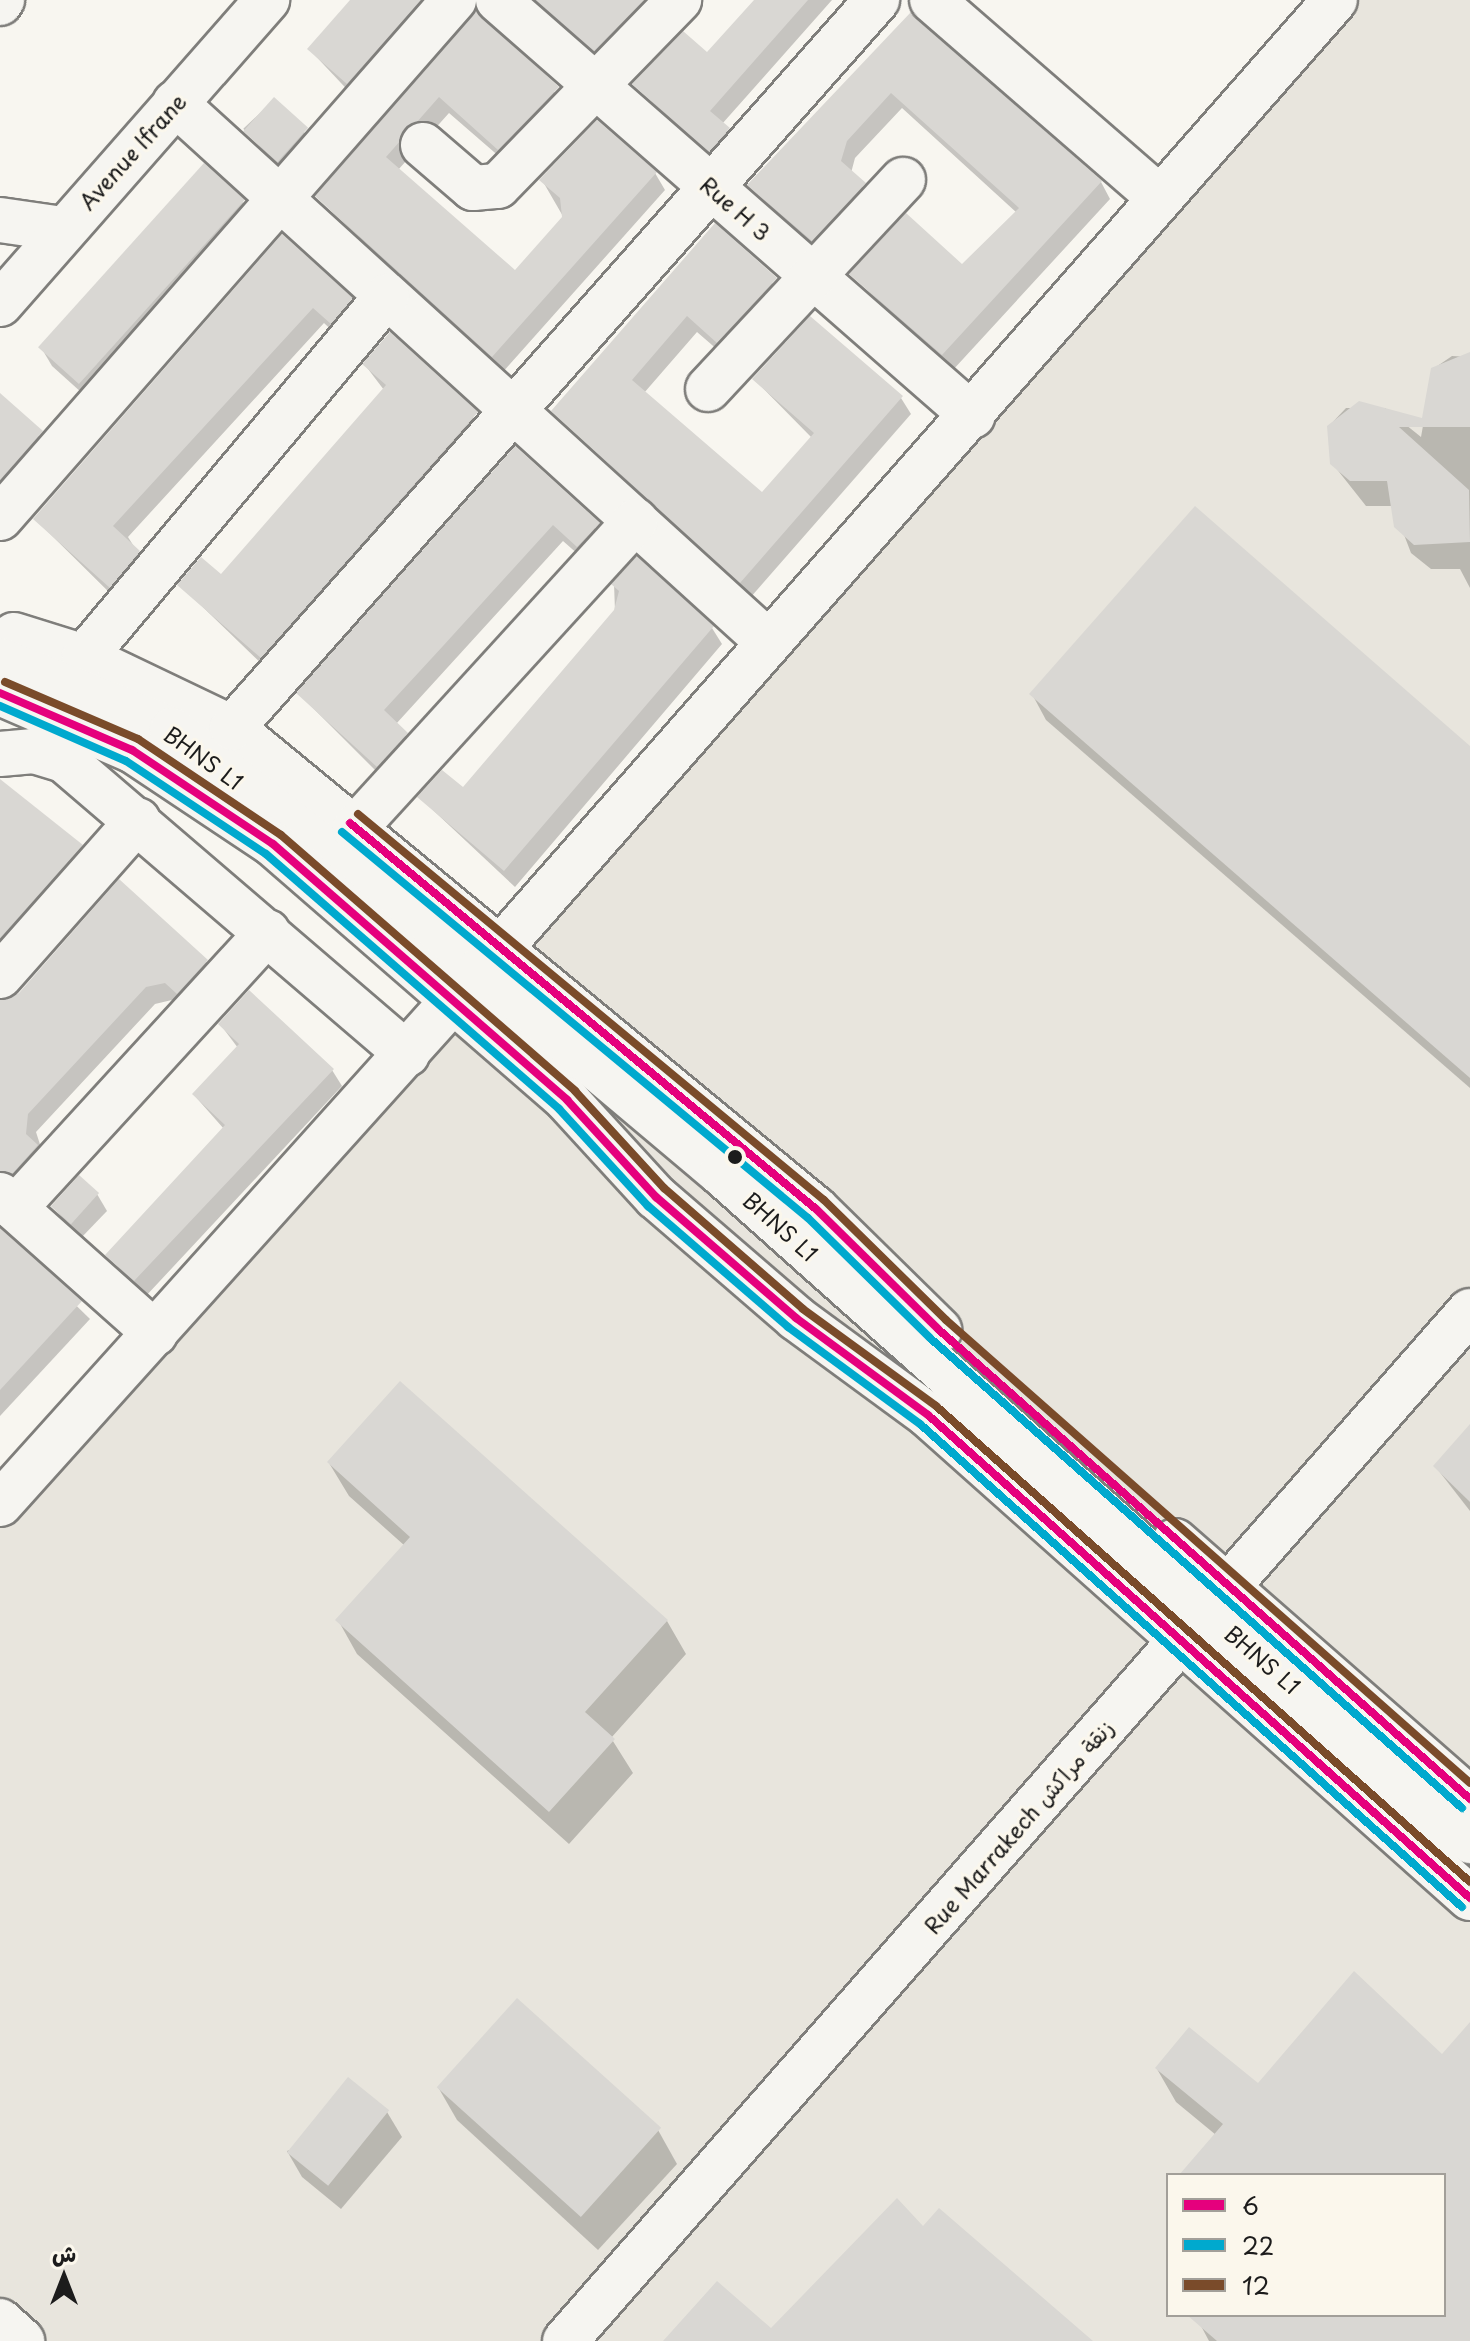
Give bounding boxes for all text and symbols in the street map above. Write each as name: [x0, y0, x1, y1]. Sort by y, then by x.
street label: Avenue Ifrane: [73, 87, 191, 215]
street label: Rue H 3: [695, 170, 777, 246]
street label: BHNS L1: [160, 720, 248, 794]
unlabelled marker: [727, 1149, 743, 1165]
street label: BHNS L1: [739, 1186, 823, 1266]
street label: BHNS L1: [1220, 1619, 1306, 1699]
street label: Rue Marrakech زنقة مراكش: [918, 1713, 1118, 1939]
legend: [1166, 2173, 1446, 2317]
text: 6: [1242, 2187, 1259, 2223]
text: 22: [1242, 2227, 1274, 2263]
text: ش: [52, 2236, 76, 2269]
north arrow: [24, 2237, 104, 2317]
text: 12: [1242, 2267, 1270, 2303]

